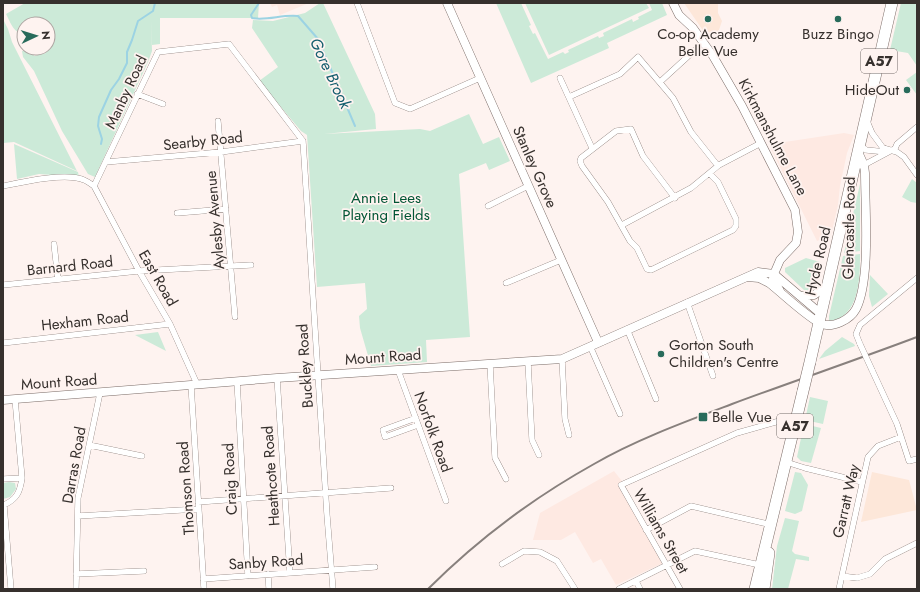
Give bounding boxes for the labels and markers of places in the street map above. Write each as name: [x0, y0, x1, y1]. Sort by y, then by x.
marker: Co-op Academy Belle Vue: [703, 14, 713, 24]
marker: Buzz Bingo: [833, 14, 843, 24]
place label: Co-op Academy Belle Vue: [657, 23, 759, 62]
place label: Buzz Bingo: [802, 23, 874, 45]
place label: HideOut: [845, 79, 899, 101]
marker: HideOut: [902, 85, 912, 95]
place label: Gorton South Children's Centre: [669, 334, 779, 373]
marker: Gorton South Children's Centre: [656, 349, 666, 359]
place label: Belle Vue: [712, 406, 772, 428]
marker: Belle Vue: [697, 411, 709, 423]

